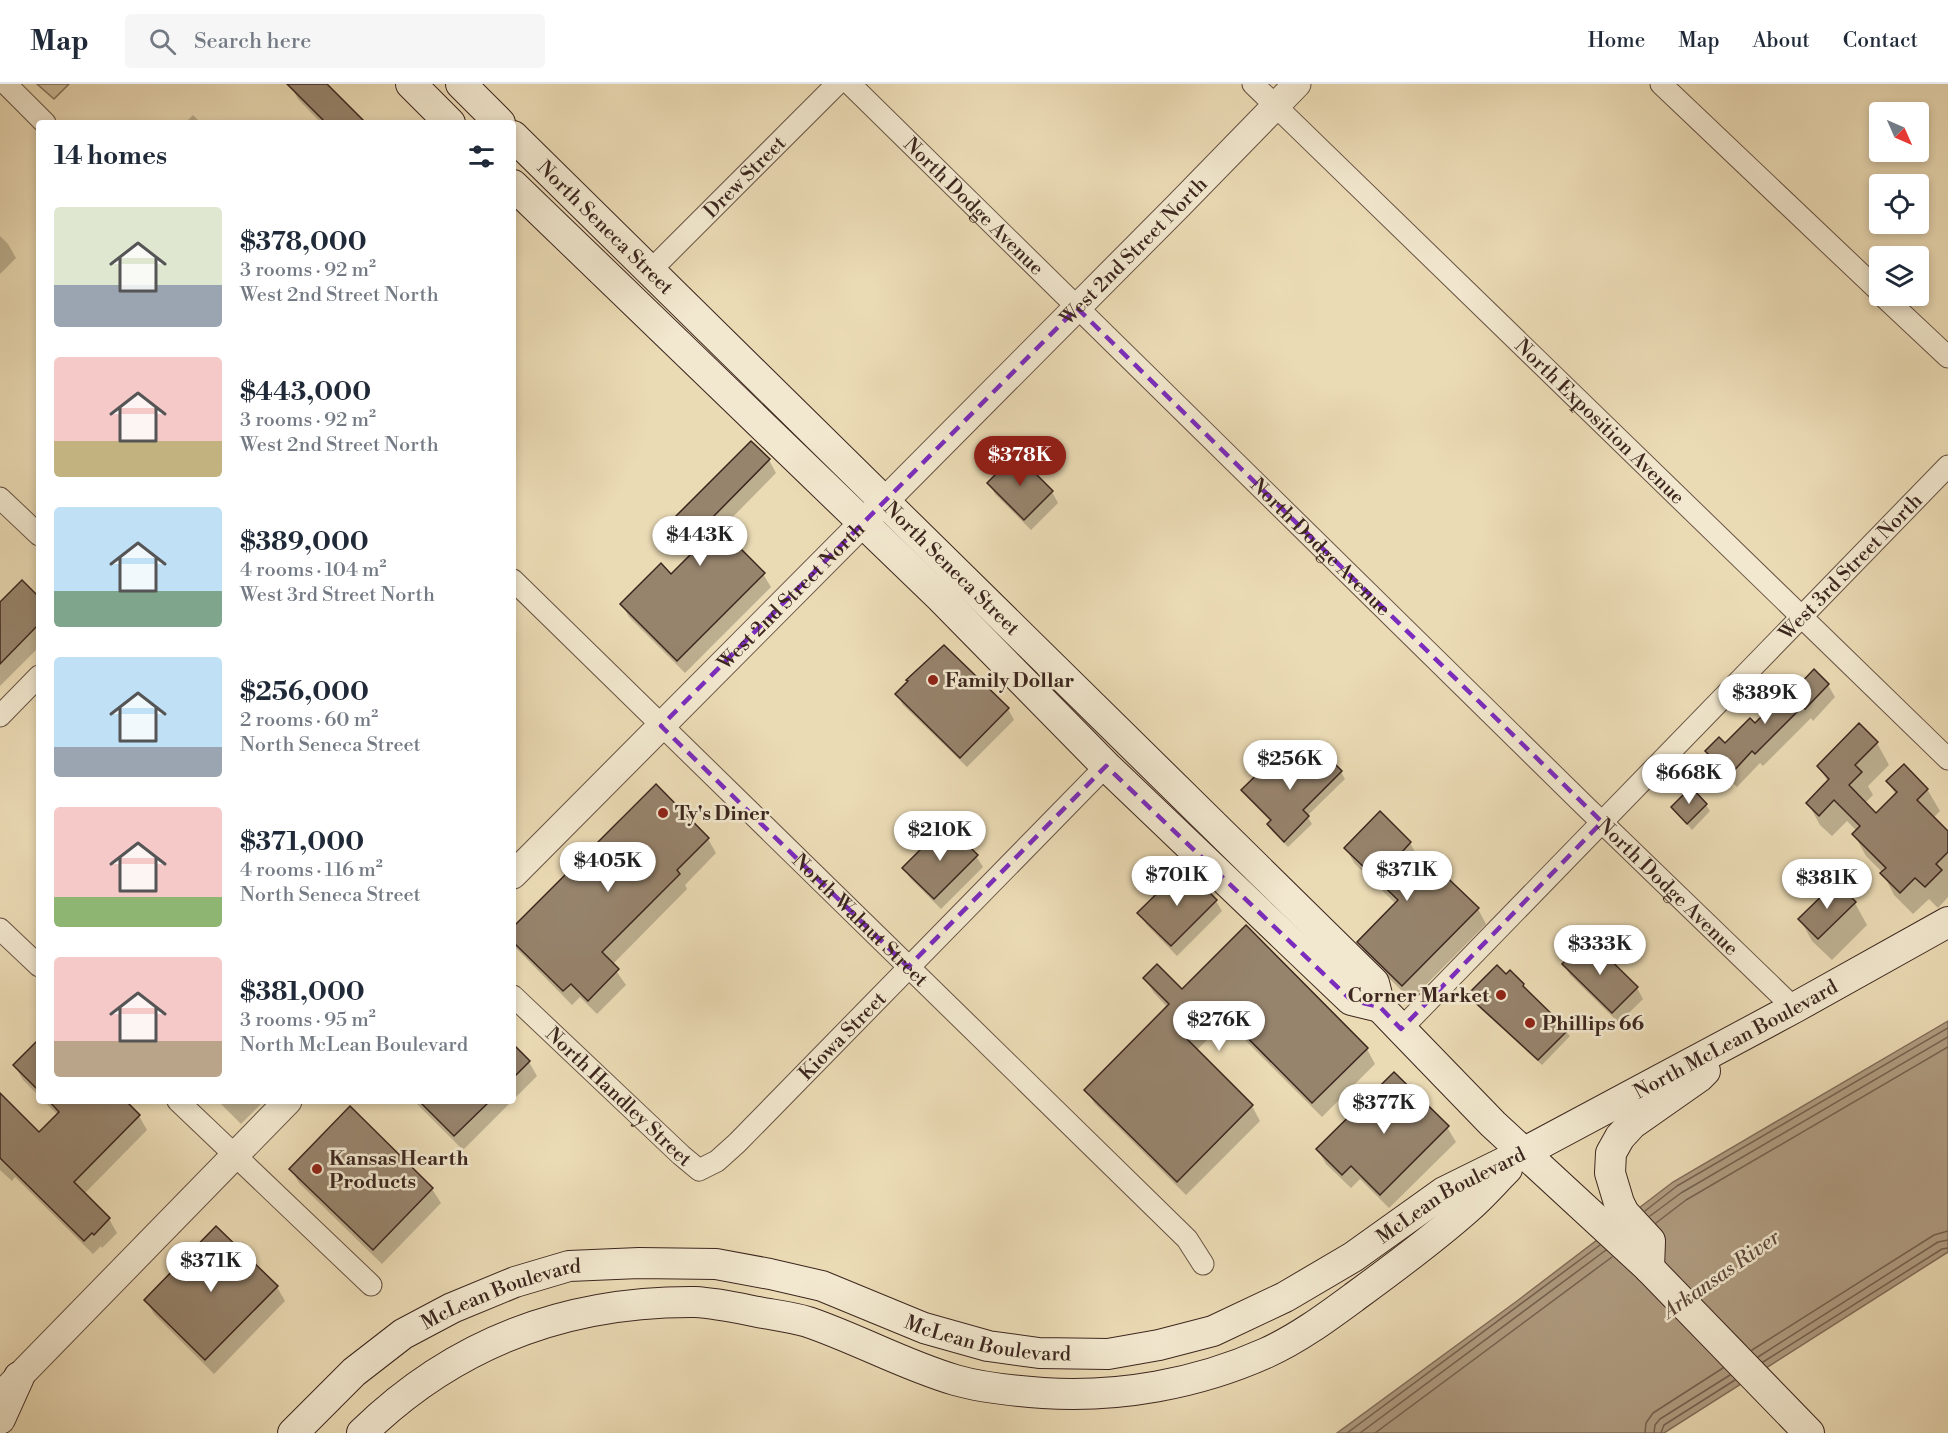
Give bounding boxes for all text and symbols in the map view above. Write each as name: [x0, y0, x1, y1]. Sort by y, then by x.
search box: [125, 14, 545, 68]
text: Map: [30, 24, 89, 59]
icon: search: [146, 25, 179, 58]
text: Search here: [194, 28, 311, 55]
text: Home: [1588, 28, 1645, 54]
text: Map: [1678, 28, 1720, 54]
text: About: [1753, 28, 1810, 54]
text: Contact: [1843, 28, 1918, 54]
north arrow: [1869, 102, 1929, 162]
map controls: [1869, 102, 1929, 306]
street label: Drew Street: [699, 131, 792, 224]
street label: North Dodge Avenue: [898, 133, 1049, 281]
text: 14 homes: [54, 140, 167, 172]
icon: filters: [465, 140, 498, 173]
street label: North Seneca Street: [531, 156, 678, 301]
street label: West 2nd Street North: [1055, 172, 1213, 332]
button: locate: [1869, 174, 1929, 234]
text: $378,000: [240, 226, 367, 258]
icon: home: [102, 231, 174, 303]
button: layers: [1869, 246, 1929, 306]
text: 3 rooms · 92 m²: [240, 258, 376, 283]
text: West 2nd Street North: [240, 283, 439, 308]
street label: North Exposition Avenue: [1509, 334, 1689, 510]
text: $443,000: [240, 376, 371, 408]
icon: home: [102, 381, 174, 453]
text: 3 rooms · 92 m²: [240, 408, 376, 433]
text: West 2nd Street North: [240, 433, 439, 458]
pin: $378K: [978, 436, 1062, 487]
text: $378K: [988, 443, 1052, 468]
street label: North Dodge Avenue: [1244, 473, 1395, 622]
street label: West 3rd Street North: [1774, 489, 1929, 647]
street label: North Seneca Street: [878, 497, 1024, 641]
pin: $443K: [658, 516, 742, 567]
street label: West 2nd Street North: [712, 517, 871, 677]
text: $443K: [666, 523, 734, 548]
text: $389,000: [240, 526, 369, 558]
icon: home: [102, 531, 174, 603]
text: 4 rooms · 104 m²: [240, 558, 387, 583]
text: West 3rd Street North: [240, 583, 435, 608]
place label: Family Dollar: [945, 669, 1074, 694]
marker: Family Dollar: [926, 673, 940, 687]
pin: $389K: [1723, 674, 1807, 725]
text: $256,000: [240, 676, 369, 708]
icon: home: [102, 681, 174, 753]
text: $389K: [1732, 681, 1798, 706]
text: 2 rooms · 60 m²: [240, 708, 378, 733]
text: North Seneca Street: [240, 733, 421, 758]
pin: $256K: [1248, 740, 1332, 791]
text: $256K: [1257, 747, 1323, 772]
pin: $668K: [1647, 754, 1731, 805]
text: $668K: [1656, 761, 1722, 786]
place label: Ty's Diner: [675, 802, 770, 827]
marker: Ty's Diner: [656, 806, 670, 820]
pin: $210K: [898, 811, 982, 862]
street label: North Dodge Avenue: [1591, 814, 1743, 961]
text: $210K: [908, 818, 972, 843]
text: $371,000: [240, 826, 364, 858]
icon: home: [102, 831, 174, 903]
pin: $405K: [566, 842, 650, 893]
text: $405K: [574, 849, 642, 874]
street label: North Walnut Street: [786, 849, 933, 993]
pin: $371K: [1365, 851, 1449, 902]
pin: $701K: [1135, 856, 1219, 907]
text: 4 rooms · 116 m²: [240, 858, 383, 883]
text: $371K: [1376, 858, 1438, 883]
pin: $381K: [1785, 859, 1869, 910]
text: $701K: [1146, 863, 1208, 888]
text: $381K: [1796, 866, 1858, 891]
text: North Seneca Street: [240, 883, 421, 908]
pin: $333K: [1558, 925, 1642, 976]
text: $333K: [1568, 932, 1632, 957]
street label: North McLean Boulevard: [1630, 975, 1843, 1105]
text: $381,000: [240, 976, 365, 1008]
icon: home: [102, 981, 174, 1053]
place label: Corner Market: [1348, 984, 1490, 1009]
street label: Kiowa Street: [794, 987, 892, 1086]
marker: Corner Market: [1494, 988, 1508, 1002]
pin: $276K: [1177, 1001, 1261, 1052]
text: 3 rooms · 95 m²: [240, 1008, 376, 1033]
text: $276K: [1187, 1008, 1251, 1033]
place label: Phillips 66: [1542, 1012, 1644, 1037]
marker: Phillips 66: [1523, 1016, 1537, 1030]
street label: North Handley Street: [540, 1022, 696, 1173]
text: North McLean Boulevard: [240, 1033, 468, 1058]
pin: $377K: [1342, 1084, 1426, 1135]
text: $377K: [1352, 1091, 1416, 1116]
street label: McLean Boulevard: [1372, 1142, 1531, 1250]
place label: Kansas Hearth Products: [329, 1147, 469, 1195]
marker: Kansas Hearth Products: [310, 1162, 324, 1176]
water label: Arkansas River: [1656, 1224, 1786, 1326]
pin: $371K: [169, 1242, 253, 1293]
text: $371K: [180, 1249, 242, 1274]
street label: McLean Boulevard: [417, 1254, 582, 1336]
street label: McLean Boulevard: [900, 1310, 1072, 1367]

